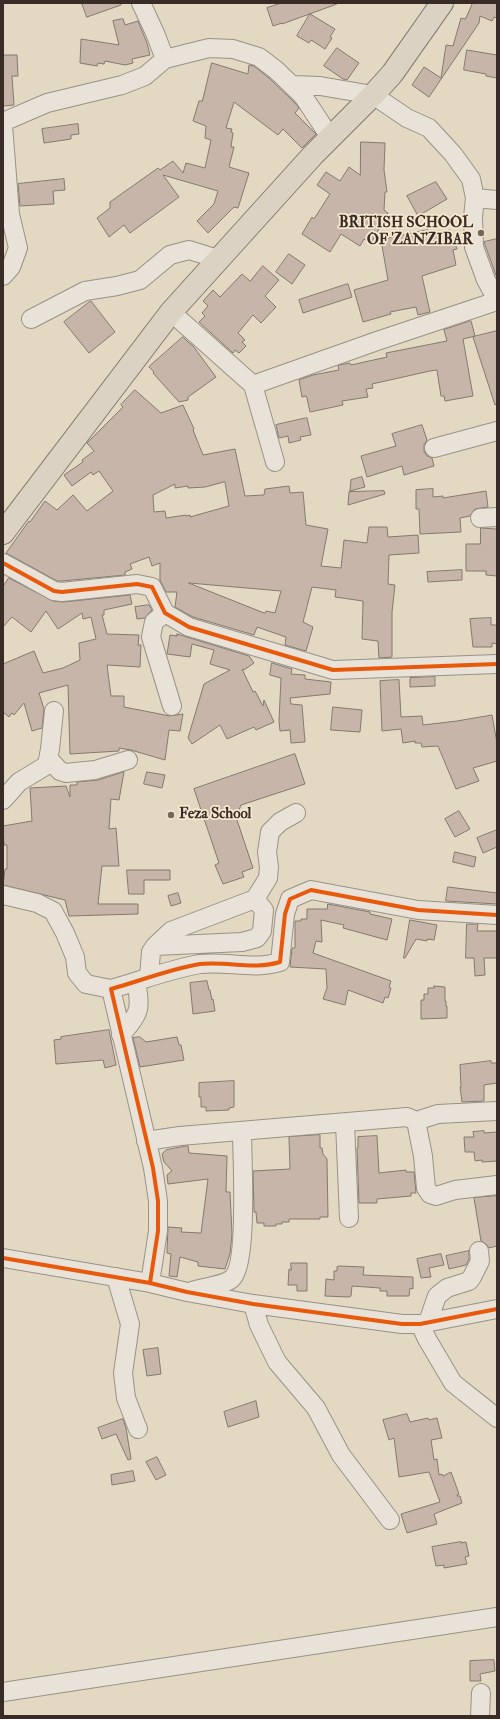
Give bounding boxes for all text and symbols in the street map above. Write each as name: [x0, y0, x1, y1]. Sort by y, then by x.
place label: BRITISH SCHOOL OF ZANZIBAR: [339, 215, 473, 250]
marker: BRITISH SCHOOL OF ZANZIBAR: [476, 228, 486, 238]
place label: Feza School: [179, 806, 251, 824]
marker: Feza School: [166, 810, 176, 820]

